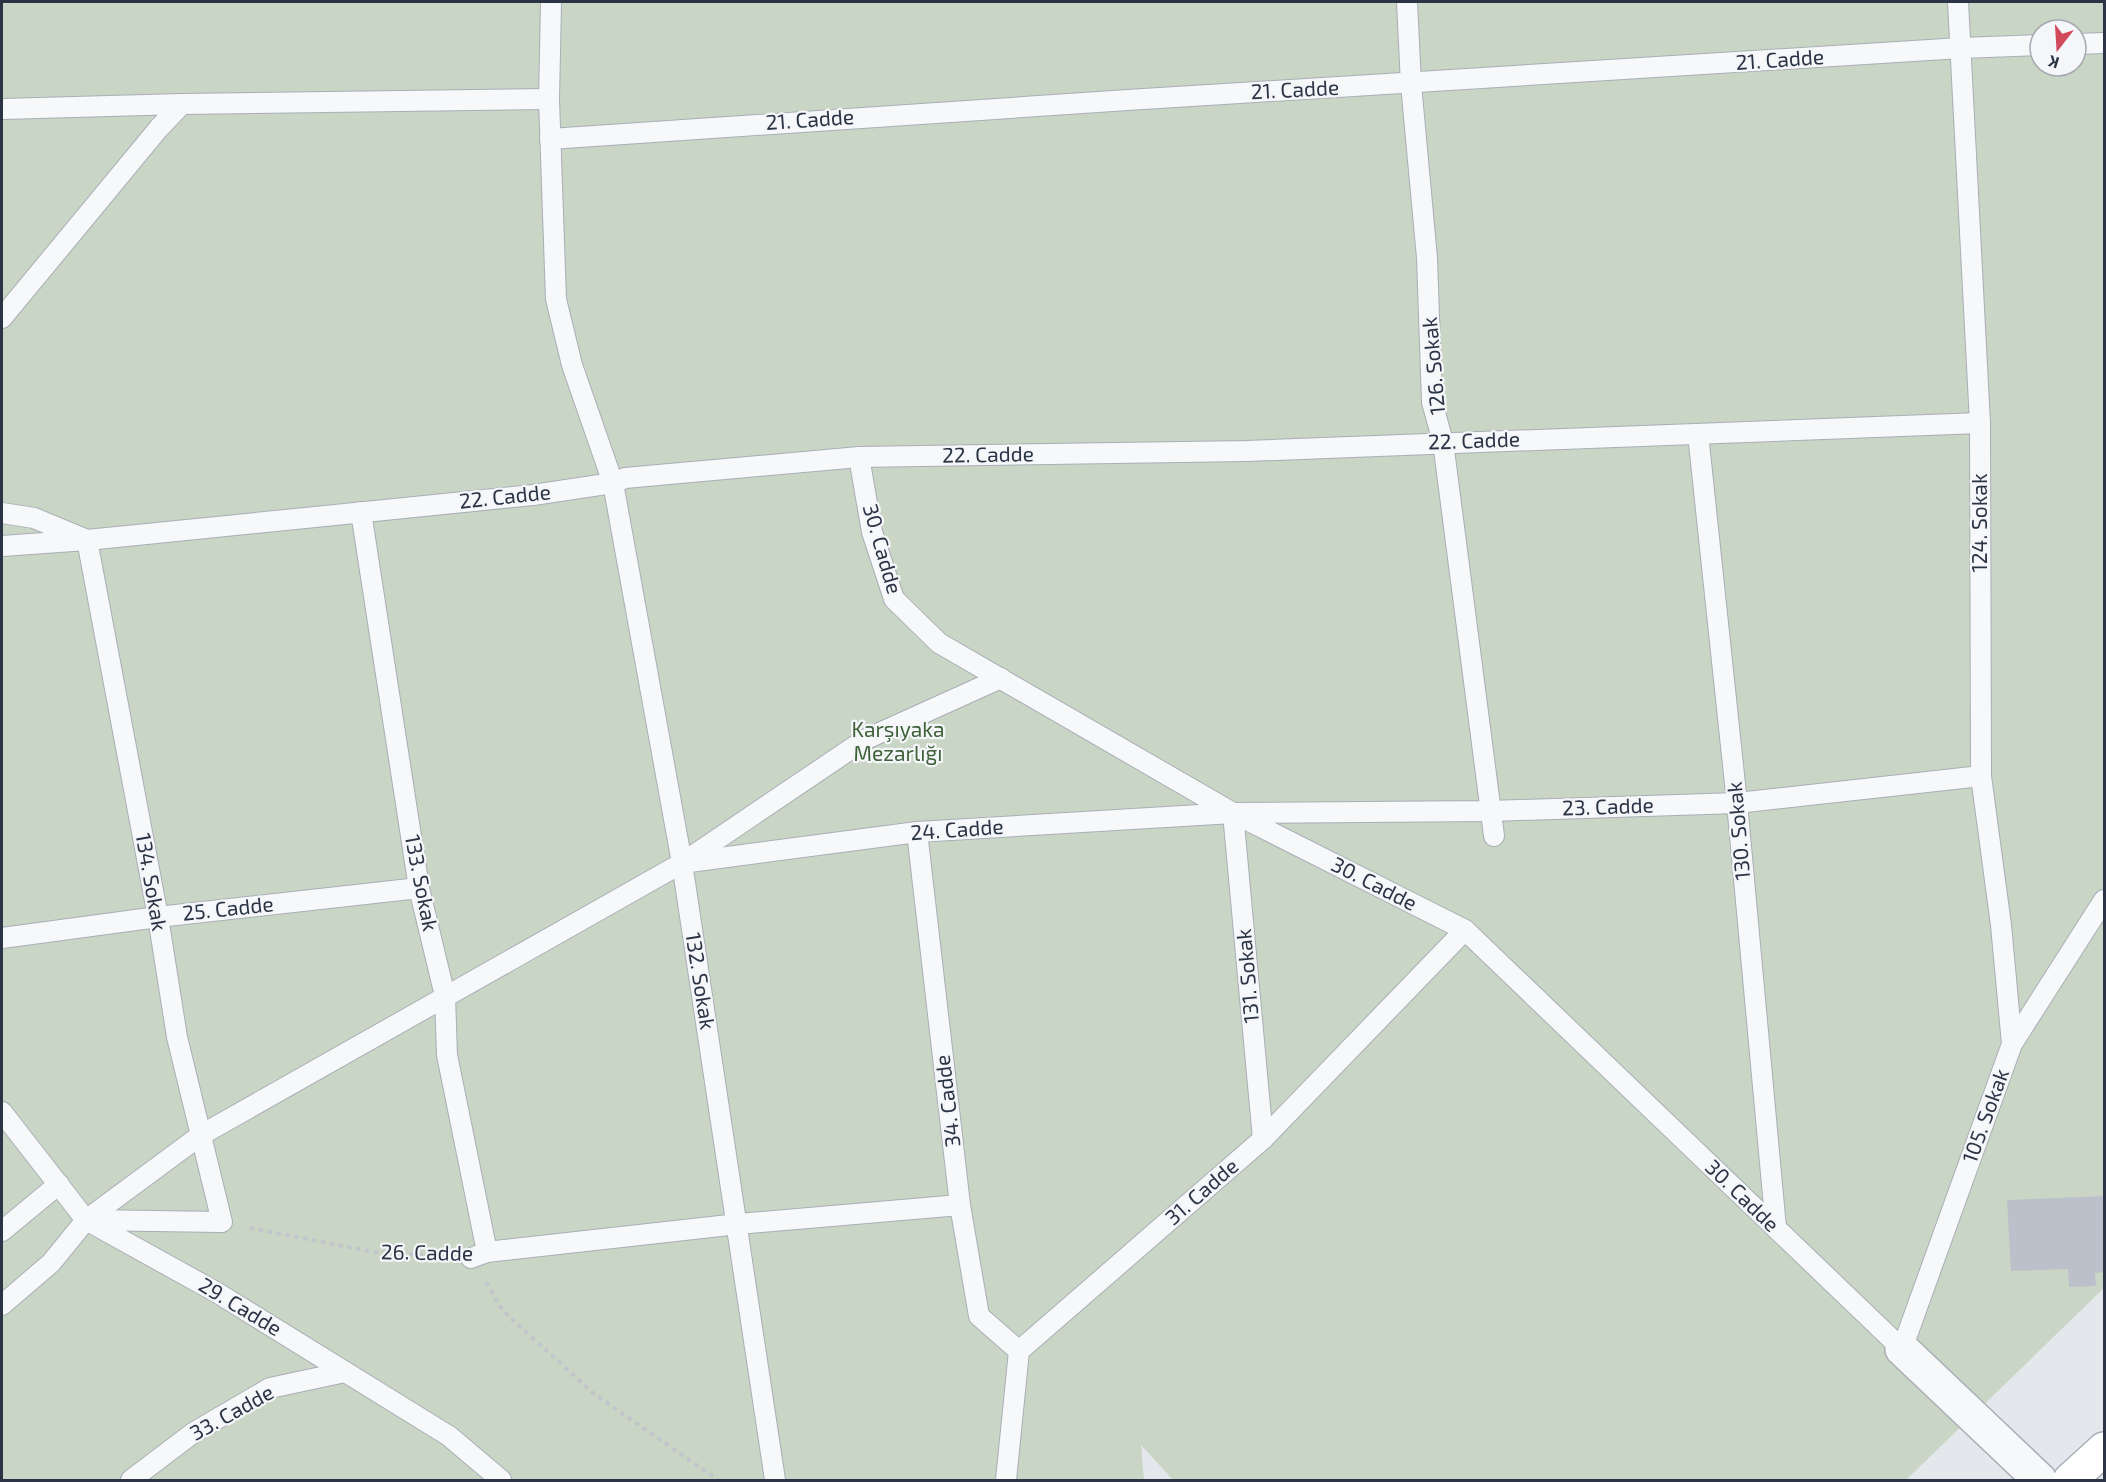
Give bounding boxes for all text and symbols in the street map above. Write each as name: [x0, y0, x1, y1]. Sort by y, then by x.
north arrow: [2028, 18, 2088, 78]
street label: 21. Cadde: [1735, 43, 1825, 74]
text: K: [2045, 52, 2061, 73]
street label: 21. Cadde: [1250, 74, 1340, 103]
street label: 21. Cadde: [765, 103, 855, 134]
street label: 126. Sokak: [1416, 316, 1449, 416]
street label: 22. Cadde: [1428, 425, 1520, 454]
street label: 22. Cadde: [942, 440, 1034, 467]
street label: 124. Sokak: [1966, 473, 1991, 573]
street label: 22. Cadde: [458, 478, 552, 513]
street label: 30. Cadde: [859, 501, 908, 597]
park label: Karşıyaka Mezarlığı: [851, 716, 945, 765]
street label: 130. Sokak: [1721, 781, 1754, 881]
street label: 23. Cadde: [1562, 791, 1654, 820]
street label: 24. Cadde: [910, 813, 1004, 844]
street label: 134. Sokak: [132, 831, 173, 933]
street label: 133. Sokak: [401, 832, 444, 933]
street label: 30. Cadde: [1328, 850, 1422, 915]
street label: 25. Cadde: [181, 890, 275, 925]
street label: 131. Sokak: [1230, 928, 1263, 1024]
street label: 132. Sokak: [681, 930, 722, 1031]
street label: 34. Cadde: [928, 1054, 965, 1149]
street label: 105. Sokak: [1956, 1065, 2013, 1166]
street label: 31. Cadde: [1159, 1152, 1243, 1229]
street label: 30. Cadde: [1701, 1154, 1785, 1236]
street label: 26. Cadde: [381, 1238, 473, 1265]
street label: 29. Cadde: [195, 1271, 287, 1340]
street label: 33. Cadde: [185, 1379, 277, 1445]

